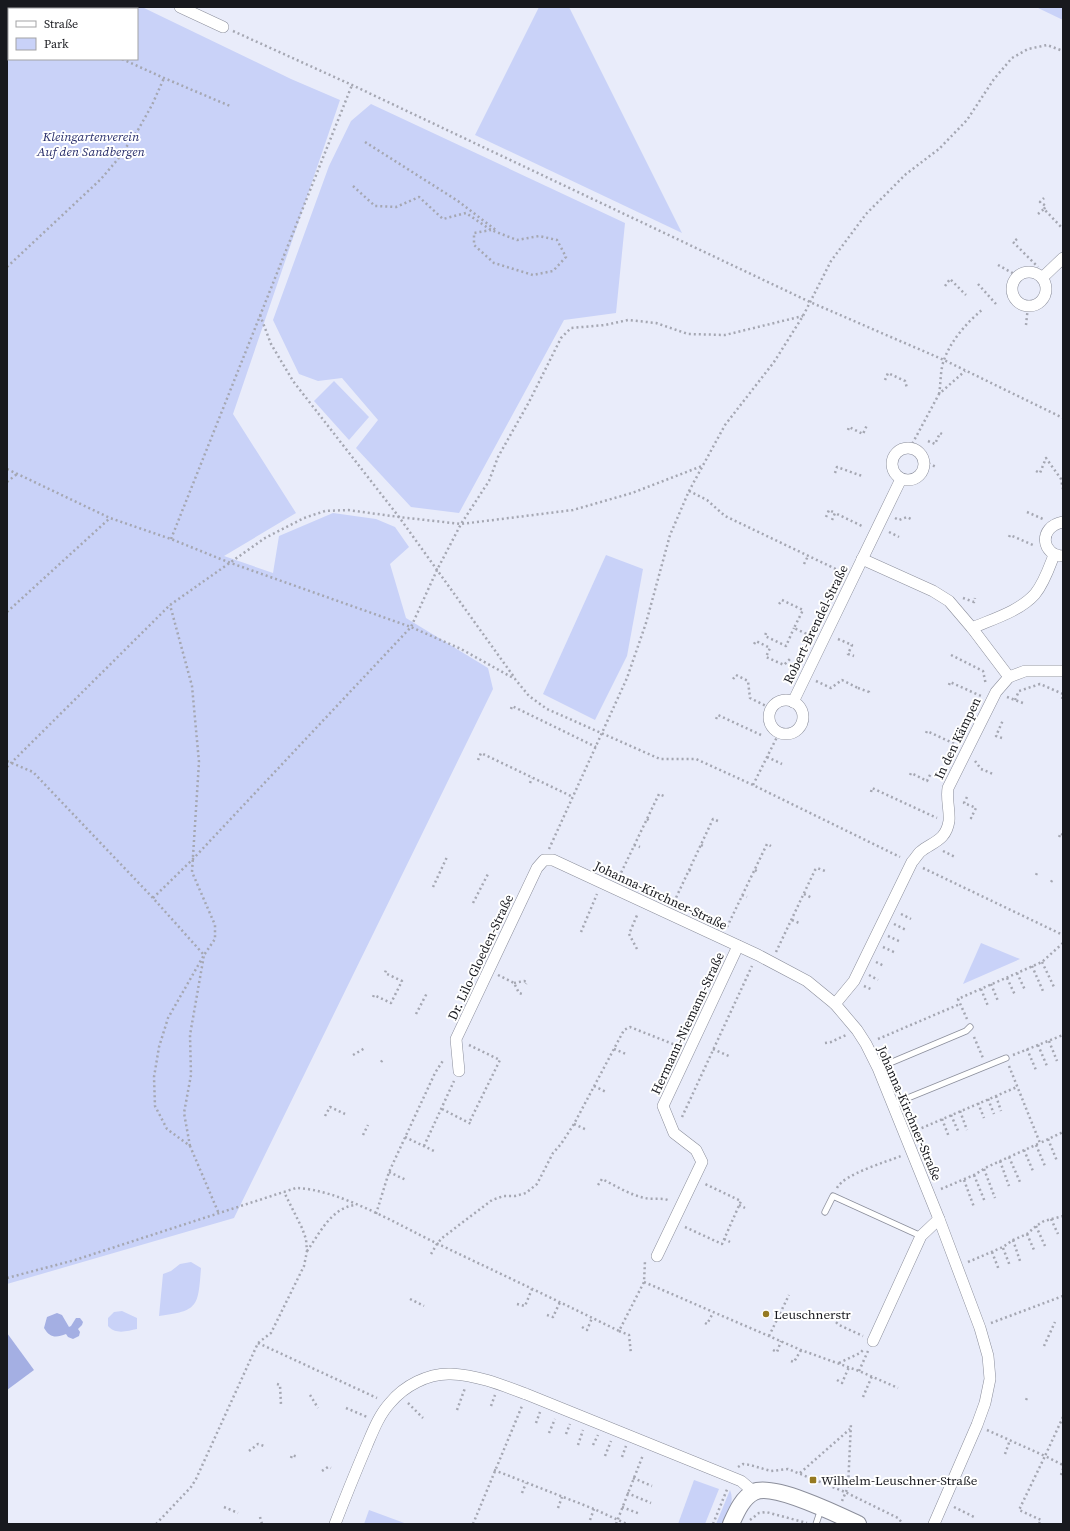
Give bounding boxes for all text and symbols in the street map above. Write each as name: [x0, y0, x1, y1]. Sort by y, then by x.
legend: [8, 8, 138, 60]
text: Straße: [44, 16, 78, 32]
text: Park: [44, 36, 69, 52]
park label: Kleingartenverein Auf den Sandbergen: [36, 128, 146, 160]
street label: Robert-Brendel-Straße: [779, 562, 852, 687]
street label: In den Kämpen: [930, 694, 985, 782]
street label: Johanna-Kirchner-Straße: [591, 857, 730, 934]
street label: Dr. Lilo-Gloeden-Straße: [444, 891, 517, 1023]
street label: Hermann-Niemann-Straße: [647, 949, 728, 1097]
street label: Johanna-Kirchner-Straße: [873, 1042, 946, 1184]
place label: Leuschnerstr: [774, 1306, 851, 1323]
marker: Leuschnerstr: [761, 1309, 771, 1319]
place label: Wilhelm-Leuschner-Straße: [821, 1472, 978, 1489]
marker: Wilhelm-Leuschner-Straße: [808, 1475, 818, 1485]

